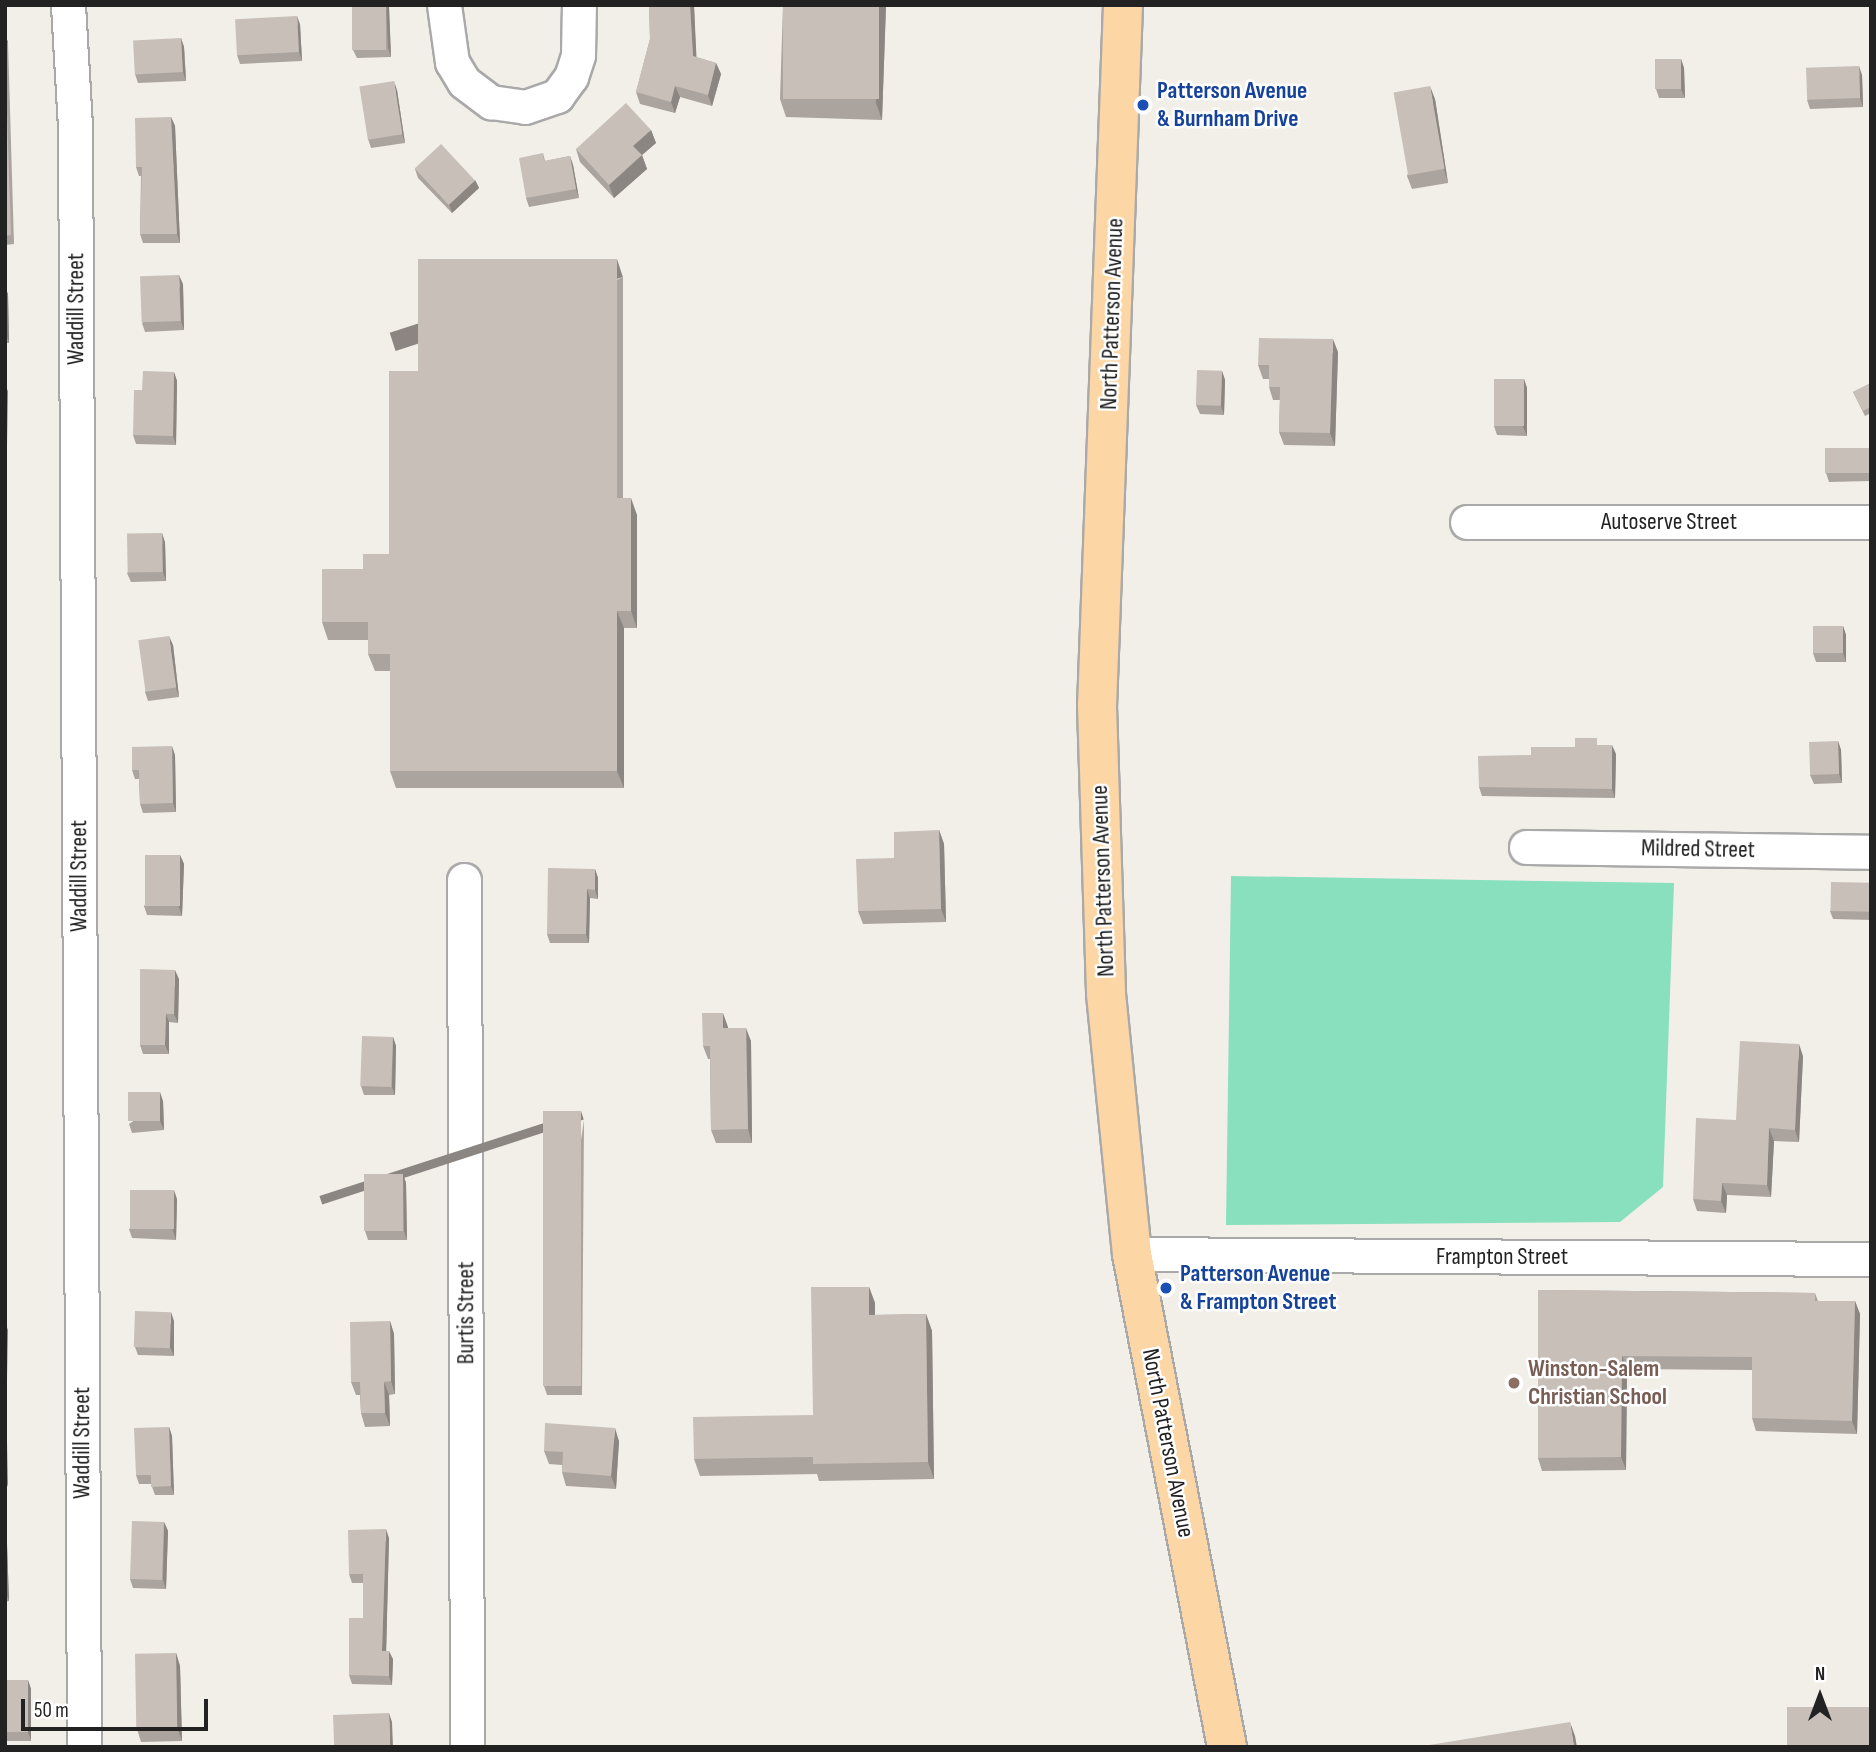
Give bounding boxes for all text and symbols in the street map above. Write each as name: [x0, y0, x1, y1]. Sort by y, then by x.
place label: Patterson Avenue & Burnham Drive: [1157, 77, 1307, 133]
marker: Patterson Avenue & Burnham Drive: [1135, 97, 1151, 113]
street label: North Patterson Avenue: [1094, 218, 1130, 410]
street label: Waddill Street: [62, 253, 90, 365]
street label: Autoserve Street: [1601, 508, 1737, 536]
street label: North Patterson Avenue: [1085, 785, 1121, 977]
street label: Waddill Street: [65, 820, 93, 932]
street label: Mildred Street: [1641, 834, 1755, 864]
street label: Frampton Street: [1436, 1243, 1568, 1271]
place label: Patterson Avenue & Frampton Street: [1180, 1260, 1336, 1316]
street label: Burtis Street: [452, 1262, 480, 1364]
marker: Patterson Avenue & Frampton Street: [1158, 1280, 1174, 1296]
street label: North Patterson Avenue: [1136, 1346, 1200, 1540]
place label: Winston-Salem Christian School: [1528, 1355, 1667, 1411]
marker: Winston-Salem Christian School: [1506, 1375, 1522, 1391]
street label: Waddill Street: [68, 1387, 96, 1499]
north arrow: [1785, 1661, 1855, 1731]
text: N: [1815, 1663, 1825, 1686]
scale bar: [24, 1686, 212, 1730]
text: 50 m: [34, 1698, 69, 1723]

